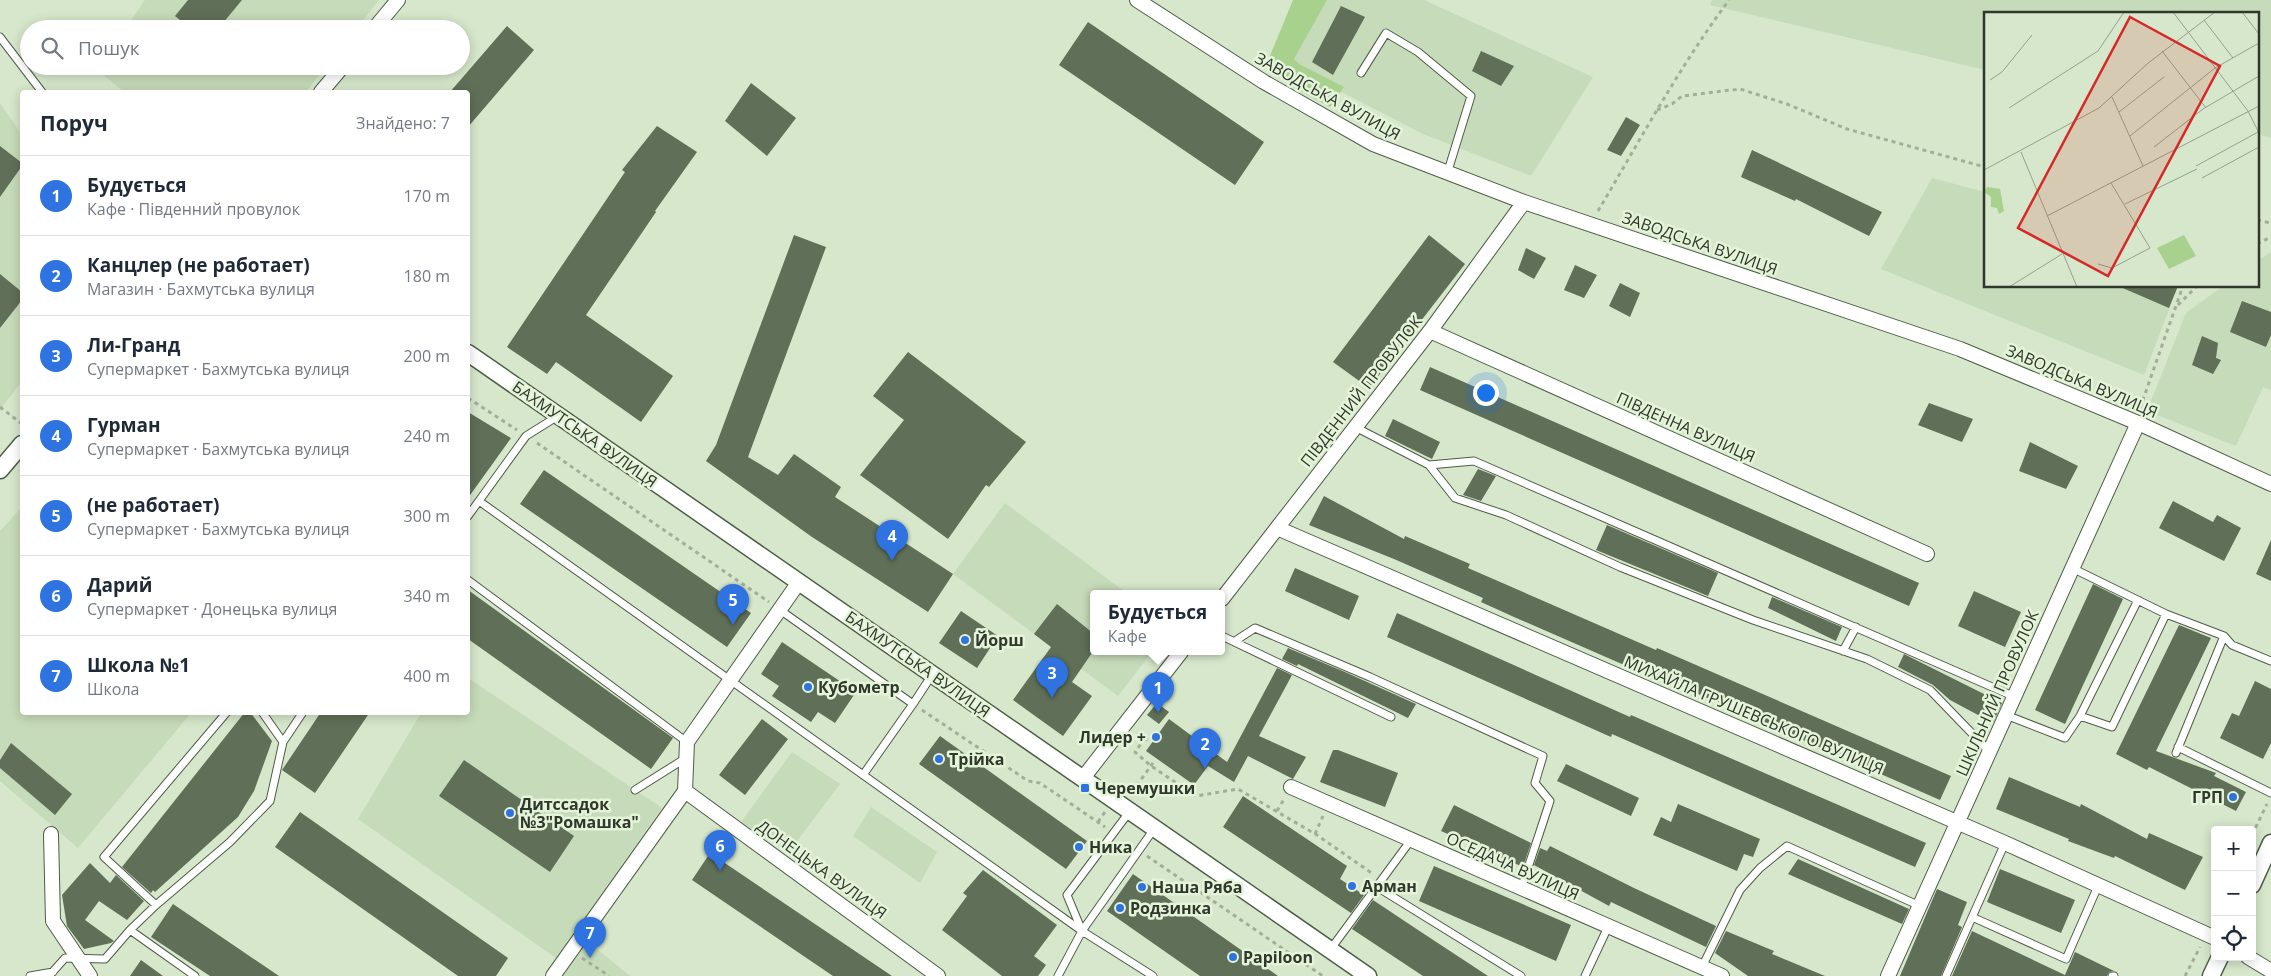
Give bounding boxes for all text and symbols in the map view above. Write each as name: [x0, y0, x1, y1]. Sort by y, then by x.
inset map: [1984, 12, 2258, 288]
search box: [20, 20, 470, 75]
icon: search: [38, 34, 66, 62]
text: Пошук: [78, 35, 140, 61]
street label: ЗАВОДСЬКА ВУЛИЦЯ: [1251, 47, 1405, 145]
text: Поруч: [40, 109, 108, 137]
text: Знайдено: 7: [356, 112, 450, 134]
text: Будується: [87, 172, 187, 198]
text: 1: [51, 185, 61, 207]
text: 170 m: [404, 185, 450, 207]
text: Кафе · Південний провулок: [87, 198, 300, 220]
street label: ЗАВОДСЬКА ВУЛИЦЯ: [1619, 206, 1781, 280]
text: Канцлер (не работает): [87, 252, 310, 278]
text: 2: [51, 265, 61, 287]
text: 180 m: [404, 265, 450, 287]
text: Магазин · Бахмутська вулиця: [87, 278, 315, 300]
street label: ПІВДЕННИЙ ПРОВУЛОК: [1295, 311, 1427, 471]
text: Ли-Гранд: [87, 332, 180, 358]
street label: ЗАВОДСЬКА ВУЛИЦЯ: [2003, 339, 2161, 423]
text: 3: [51, 345, 61, 367]
text: 200 m: [404, 345, 450, 367]
text: Супермаркет · Бахмутська вулиця: [87, 358, 350, 380]
street label: БАХМУТСЬКА ВУЛИЦЯ: [508, 376, 662, 492]
your location: [1473, 380, 1499, 406]
street label: ПІВДЕННА ВУЛИЦЯ: [1613, 387, 1759, 467]
text: Гурман: [87, 412, 161, 438]
text: 4: [51, 425, 61, 447]
text: 240 m: [404, 425, 450, 447]
text: Супермаркет · Бахмутська вулиця: [87, 438, 350, 460]
text: (не работает): [87, 492, 219, 518]
text: 5: [51, 505, 61, 527]
text: 300 m: [404, 505, 450, 527]
text: Супермаркет · Бахмутська вулиця: [87, 518, 350, 540]
pin: 4: [876, 520, 908, 561]
text: Дарий: [87, 572, 152, 598]
pin: 5: [717, 584, 749, 625]
text: 6: [51, 585, 61, 607]
text: 340 m: [404, 585, 450, 607]
popup: [1090, 590, 1225, 655]
text: Супермаркет · Донецька вулиця: [87, 598, 337, 620]
text: Будується: [1108, 599, 1207, 625]
street label: БАХМУТСЬКА ВУЛИЦЯ: [841, 606, 995, 722]
street label: ШКІЛЬНИЙ ПРОВУЛОК: [1950, 606, 2044, 780]
text: Кафе: [1108, 625, 1147, 647]
place label: Йорш: [975, 629, 1024, 651]
marker: Йорш: [959, 634, 971, 646]
street label: МИХАЙЛА ГРУШЕВСЬКОГО ВУЛИЦЯ: [1621, 650, 1887, 780]
text: Школа №1: [87, 652, 190, 678]
pin: 3: [1036, 657, 1068, 698]
text: 7: [51, 665, 61, 687]
text: 400 m: [404, 665, 450, 687]
pin: 1: [1142, 672, 1174, 713]
place label: Кубометр: [818, 676, 900, 698]
text: Школа: [87, 678, 139, 700]
marker: Кубометр: [802, 681, 814, 693]
place label: Лидер +: [1079, 726, 1146, 748]
pin: 2: [1189, 728, 1221, 769]
marker: Лидер +: [1150, 731, 1162, 743]
place label: Трійка: [949, 748, 1004, 770]
marker: Трійка: [933, 753, 945, 765]
place label: Черемушки: [1095, 777, 1195, 799]
marker: Черемушки: [1079, 782, 1091, 794]
place label: ГРП: [2192, 786, 2223, 808]
marker: ГРП: [2227, 791, 2239, 803]
place label: Дитссадок №3"Ромашка": [520, 793, 639, 833]
marker: Дитссадок №3"Ромашка": [504, 807, 516, 819]
street label: ДОНЕЦЬКА ВУЛИЦЯ: [753, 814, 891, 924]
map controls: [2211, 826, 2256, 961]
button: +: [2211, 826, 2256, 871]
street label: ОСЕДАЧА ВУЛИЦЯ: [1443, 827, 1583, 905]
pin: 6: [704, 830, 736, 871]
place label: Ника: [1089, 836, 1132, 858]
marker: Ника: [1073, 841, 1085, 853]
button: −: [2211, 871, 2256, 916]
place label: Арман: [1362, 875, 1417, 897]
place label: Наша Ряба: [1152, 876, 1242, 898]
marker: Арман: [1346, 880, 1358, 892]
marker: Наша Ряба: [1136, 881, 1148, 893]
place label: Родзинка: [1130, 897, 1211, 919]
marker: Родзинка: [1114, 902, 1126, 914]
button: locate: [2211, 916, 2256, 961]
pin: 7: [574, 917, 606, 958]
place label: Papiloon: [1243, 946, 1313, 968]
marker: Papiloon: [1227, 951, 1239, 963]

